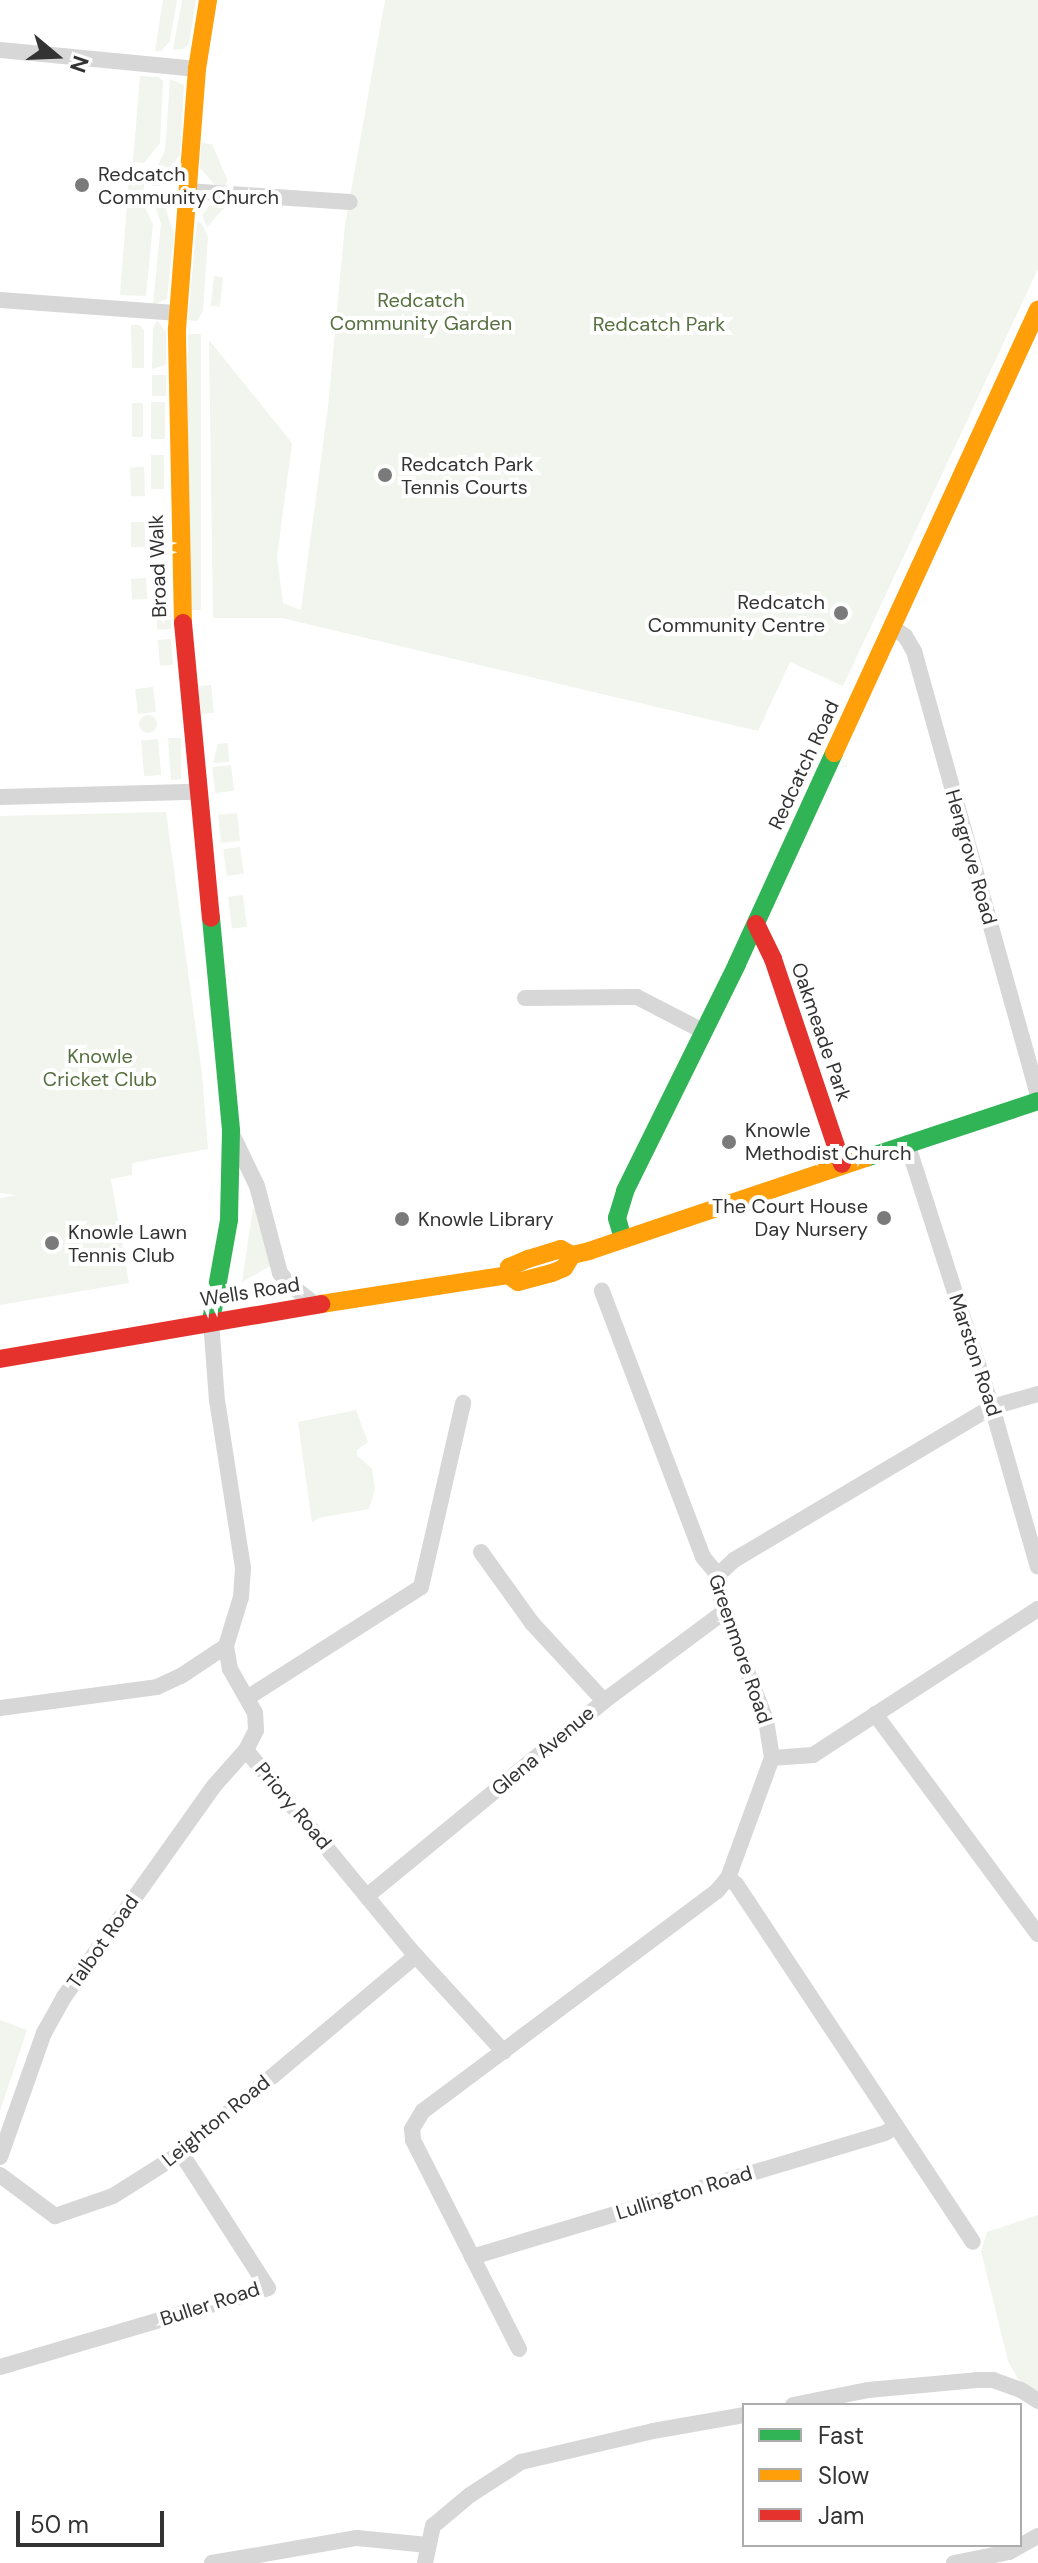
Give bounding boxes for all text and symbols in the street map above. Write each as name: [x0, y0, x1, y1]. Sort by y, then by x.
north arrow: [16, 16, 96, 96]
text: N: [63, 52, 95, 76]
place label: Redcatch Community Church: [98, 162, 279, 209]
marker: Redcatch Community Church: [73, 176, 91, 194]
park label: Redcatch Community Garden: [330, 288, 512, 335]
park label: Redcatch Park: [593, 312, 725, 336]
place label: Redcatch Park Tennis Courts: [401, 452, 534, 499]
marker: Redcatch Park Tennis Courts: [376, 466, 394, 484]
street label: Broad Walk: [144, 514, 172, 618]
place label: Redcatch Community Centre: [648, 590, 825, 637]
marker: Redcatch Community Centre: [832, 604, 850, 622]
street label: Redcatch Road: [764, 697, 844, 833]
street label: Hengrove Road: [940, 787, 1002, 927]
street label: Oakmeade Park: [786, 959, 856, 1105]
park label: Knowle Cricket Club: [43, 1044, 157, 1091]
place label: Knowle Methodist Church: [745, 1118, 911, 1165]
marker: Knowle Methodist Church: [720, 1133, 738, 1151]
place label: The Court House Day Nursery: [712, 1194, 868, 1241]
place label: Knowle Library: [418, 1207, 554, 1231]
marker: The Court House Day Nursery: [875, 1209, 893, 1227]
marker: Knowle Library: [393, 1210, 411, 1228]
place label: Knowle Lawn Tennis Club: [68, 1220, 187, 1267]
marker: Knowle Lawn Tennis Club: [43, 1234, 61, 1252]
street label: Wells Road: [198, 1272, 302, 1312]
street label: Marston Road: [944, 1291, 1006, 1419]
street label: Greenmore Road: [703, 1571, 777, 1727]
street label: Glena Avenue: [487, 1701, 599, 1801]
street label: Priory Road: [250, 1758, 336, 1854]
street label: Talbot Road: [62, 1891, 144, 1993]
street label: Leighton Road: [157, 2070, 275, 2172]
street label: Lullington Road: [613, 2161, 755, 2225]
street label: Buller Road: [157, 2277, 263, 2331]
legend: [742, 2403, 1022, 2547]
text: Fast: [818, 2420, 864, 2451]
text: Slow: [818, 2460, 869, 2491]
scale bar: [20, 2495, 168, 2545]
text: Jam: [818, 2500, 864, 2531]
text: 50 m: [30, 2509, 89, 2540]

